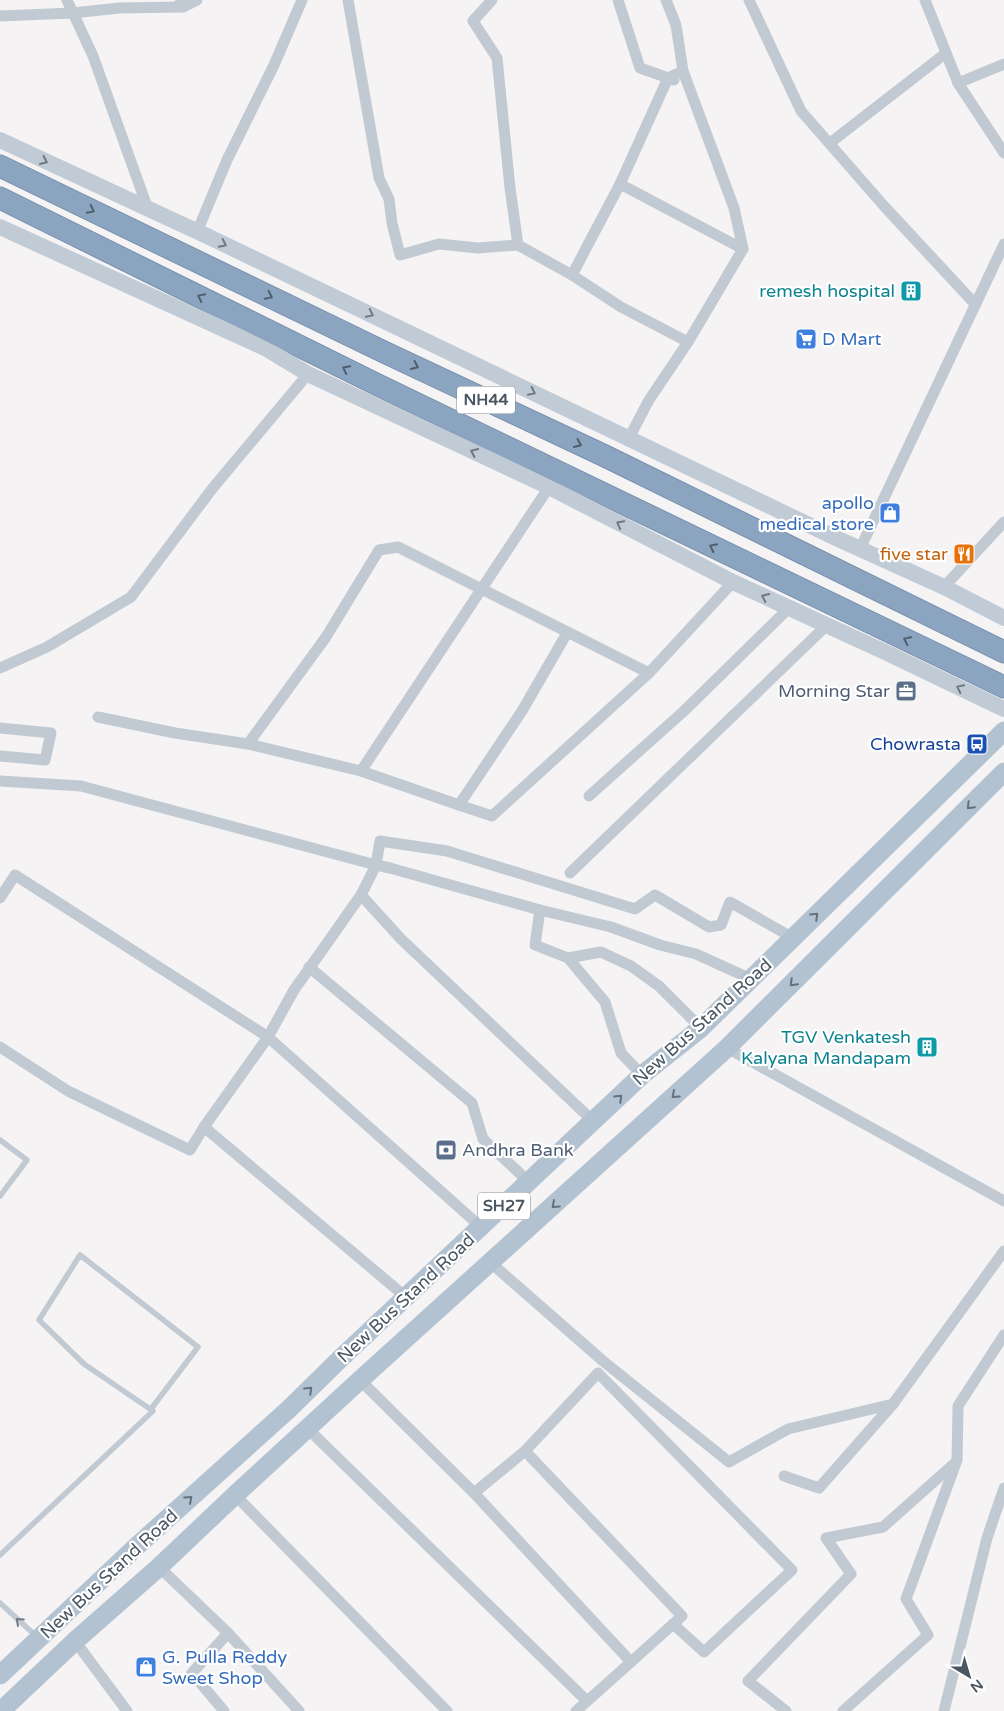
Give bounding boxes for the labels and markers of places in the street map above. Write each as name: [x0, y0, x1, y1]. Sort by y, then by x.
building icon: remesh hospital: [899, 279, 923, 303]
place label: remesh hospital: [759, 280, 895, 302]
supermarket icon: D Mart: [794, 327, 818, 351]
place label: D Mart: [822, 328, 882, 350]
place label: apollo medical store: [760, 492, 874, 535]
shop icon: apollo medical store: [878, 501, 902, 525]
restaurant icon: five star: [952, 542, 976, 566]
place label: five star: [880, 543, 948, 565]
office icon: Morning Star: [894, 679, 918, 703]
place label: Morning Star: [778, 680, 890, 702]
bus stop icon: Chowrasta: [965, 732, 989, 756]
place label: Chowrasta: [870, 733, 961, 755]
place label: TGV Venkatesh Kalyana Mandapam: [741, 1026, 911, 1069]
building icon: TGV Venkatesh Kalyana Mandapam: [915, 1035, 939, 1059]
bank icon: Andhra Bank: [434, 1138, 458, 1162]
place label: Andhra Bank: [462, 1139, 574, 1161]
place label: G. Pulla Reddy Sweet Shop: [162, 1646, 287, 1689]
shop icon: G. Pulla Reddy Sweet Shop: [134, 1655, 158, 1679]

